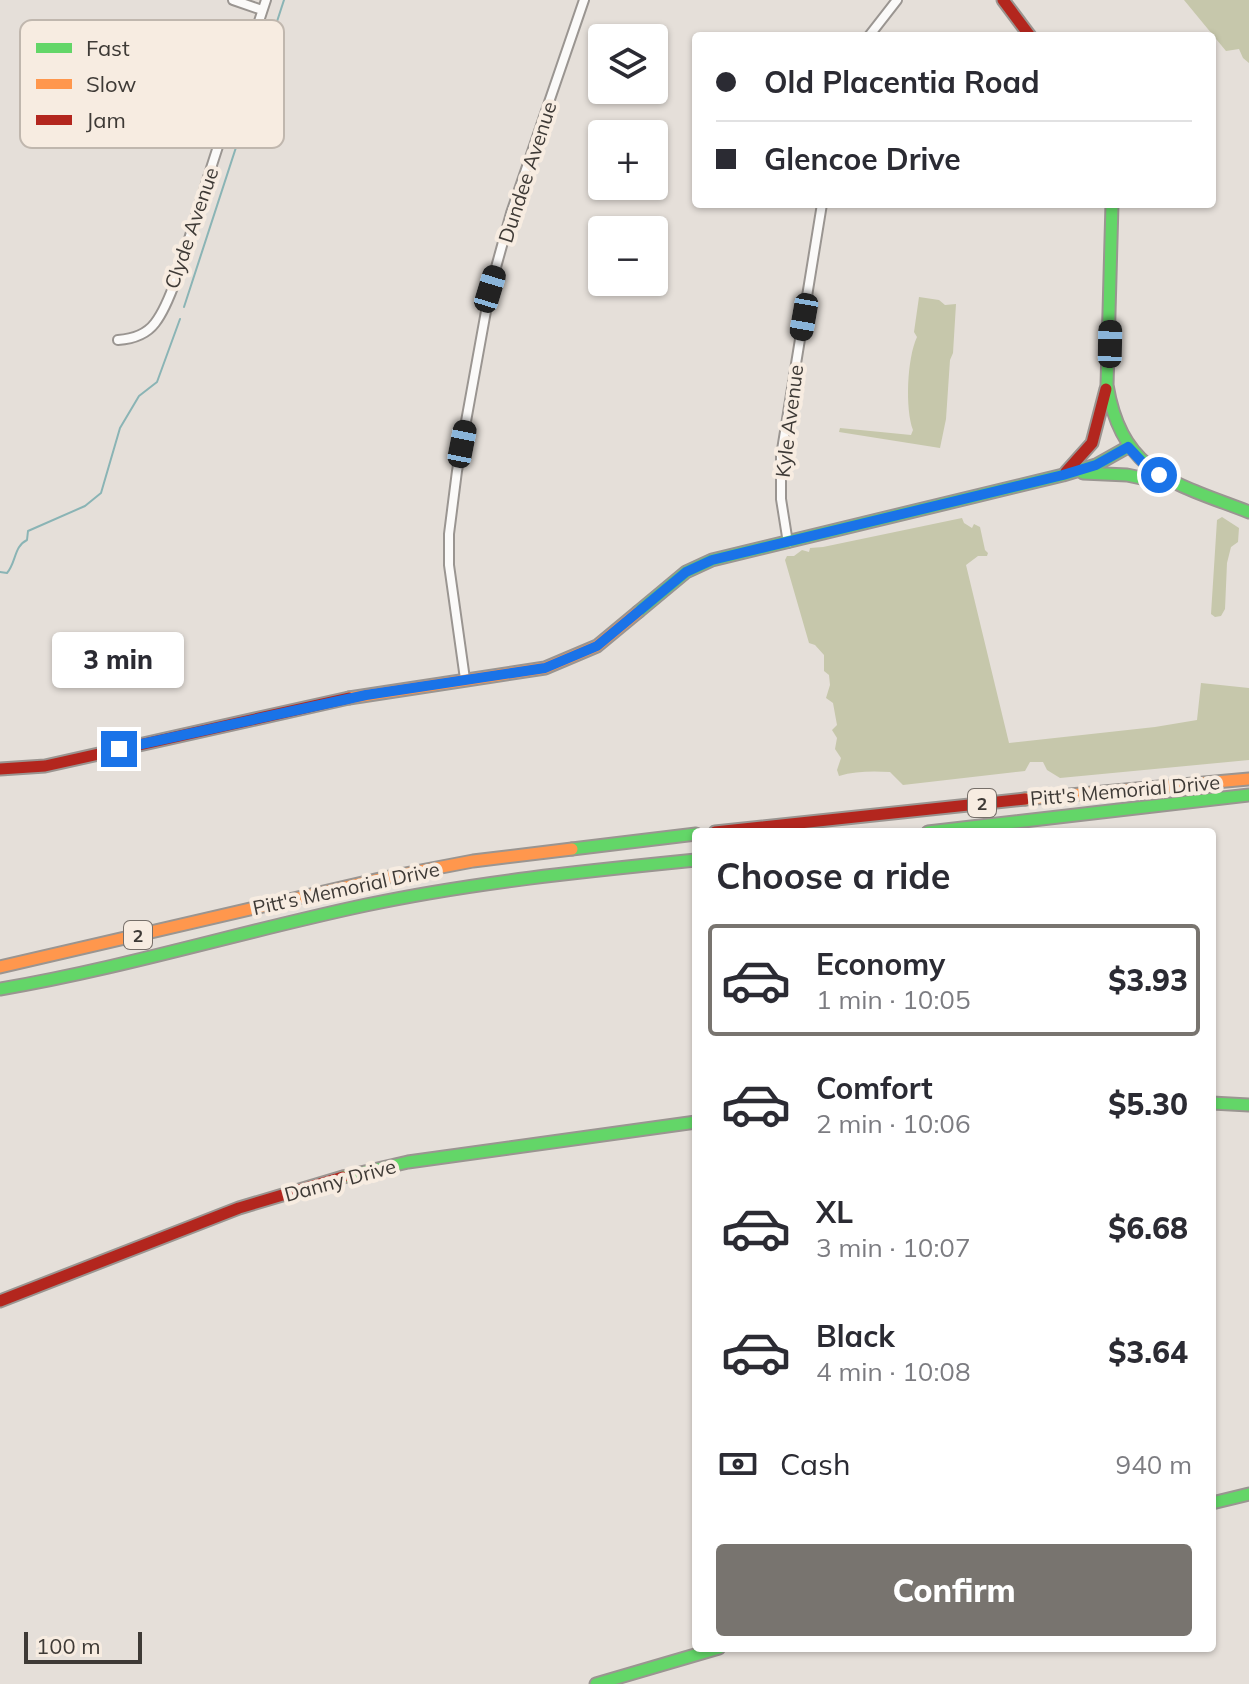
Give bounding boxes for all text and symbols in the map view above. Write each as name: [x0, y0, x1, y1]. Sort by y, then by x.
legend: [20, 20, 284, 148]
map controls: [588, 24, 668, 296]
button: layers: [588, 24, 668, 104]
text: Fast: [86, 34, 130, 62]
text: Old Placentia Road: [764, 63, 1040, 101]
text: Slow: [86, 70, 136, 98]
street label: Dundee Avenue: [492, 98, 562, 246]
text: Jam: [86, 106, 126, 134]
button: +: [588, 120, 668, 200]
text: Glencoe Drive: [764, 140, 961, 178]
street label: Clyde Avenue: [159, 164, 223, 292]
button: −: [588, 216, 668, 296]
car: [472, 263, 508, 315]
car: [788, 291, 820, 343]
car: [1098, 320, 1122, 368]
street label: Kyle Avenue: [770, 363, 808, 479]
car: [446, 418, 478, 470]
route start: [1141, 457, 1177, 493]
callout: 3 min: [53, 633, 185, 689]
text: 3 min: [83, 643, 153, 676]
route end: [101, 731, 137, 767]
street label: Pitt's Memorial Drive: [1029, 769, 1221, 811]
road number: 2: [968, 789, 996, 817]
text: Choose a ride: [716, 853, 950, 898]
street label: Pitt's Memorial Drive: [250, 856, 442, 920]
road number: 2: [124, 921, 152, 949]
icon: car: [720, 944, 792, 1016]
text: Economy: [816, 945, 945, 983]
text: $3.93: [1108, 961, 1188, 999]
text: 1 min · 10:05: [816, 983, 971, 1016]
icon: car: [720, 1068, 792, 1140]
text: Comfort: [816, 1069, 933, 1107]
text: $5.30: [1108, 1085, 1188, 1123]
text: 2 min · 10:06: [816, 1107, 971, 1140]
street label: Danny Drive: [281, 1153, 399, 1207]
icon: car: [720, 1192, 792, 1264]
text: XL: [816, 1193, 853, 1231]
text: $6.68: [1108, 1209, 1188, 1247]
text: 3 min · 10:07: [816, 1231, 971, 1264]
icon: car: [720, 1316, 792, 1388]
text: Black: [816, 1317, 895, 1355]
text: $3.64: [1108, 1333, 1188, 1371]
text: 4 min · 10:08: [816, 1355, 971, 1388]
icon: cash: [716, 1442, 760, 1486]
text: Cash: [780, 1445, 851, 1483]
text: 940 m: [1116, 1448, 1192, 1481]
button: Confirm: [716, 1544, 1192, 1636]
scale bar: [24, 1628, 142, 1664]
text: 100 m: [36, 1632, 101, 1660]

